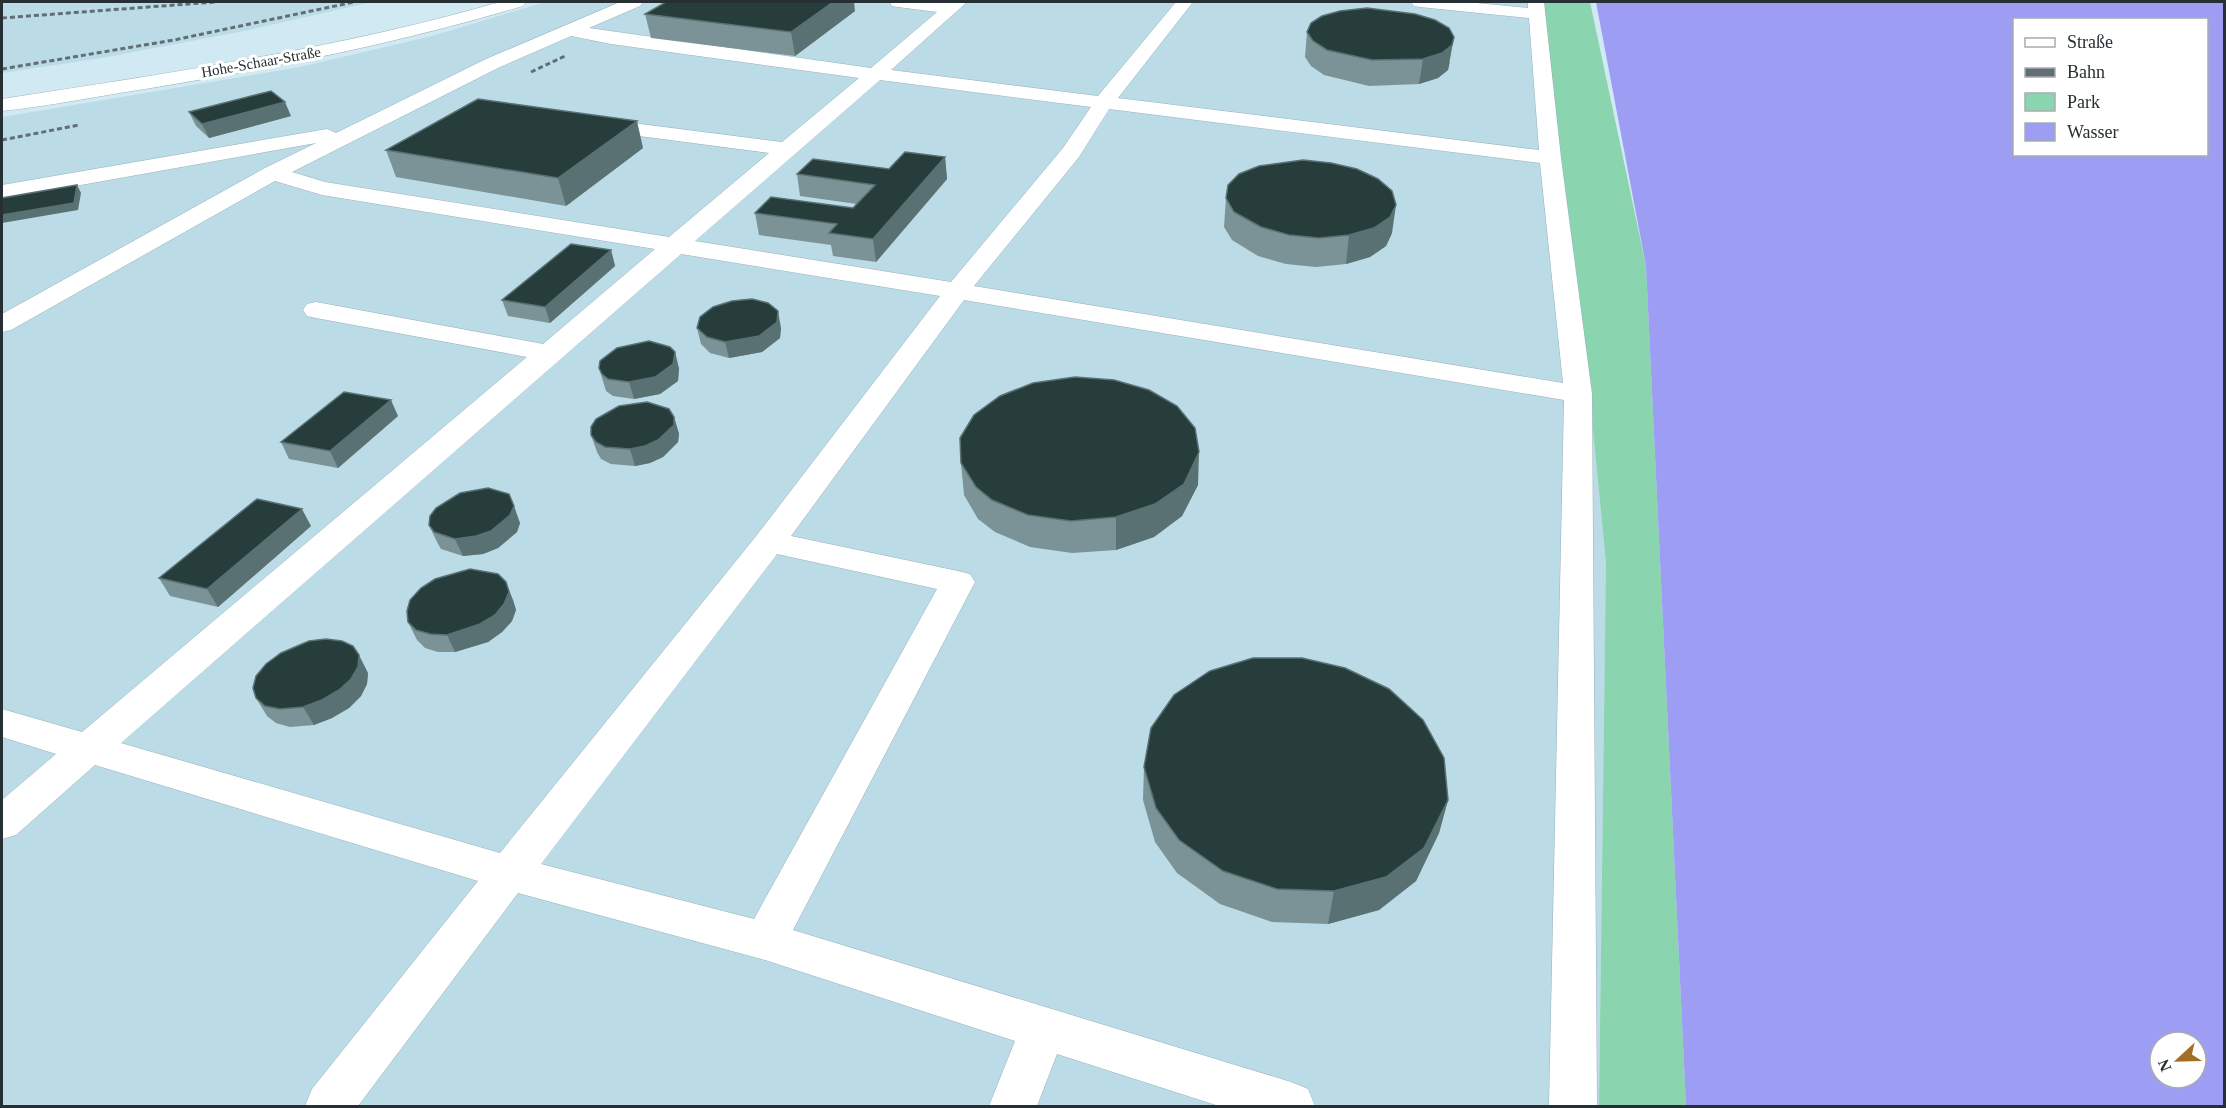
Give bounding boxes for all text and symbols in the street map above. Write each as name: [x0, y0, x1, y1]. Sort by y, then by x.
legend: [2013, 18, 2208, 156]
text: Straße: [2067, 32, 2113, 52]
street label: Hohe-Schaar-Straße: [200, 44, 322, 80]
text: Bahn: [2067, 62, 2105, 82]
text: Park: [2067, 92, 2100, 112]
text: Wasser: [2067, 122, 2119, 142]
north arrow: [2148, 1030, 2208, 1090]
text: N: [2154, 1056, 2175, 1074]

